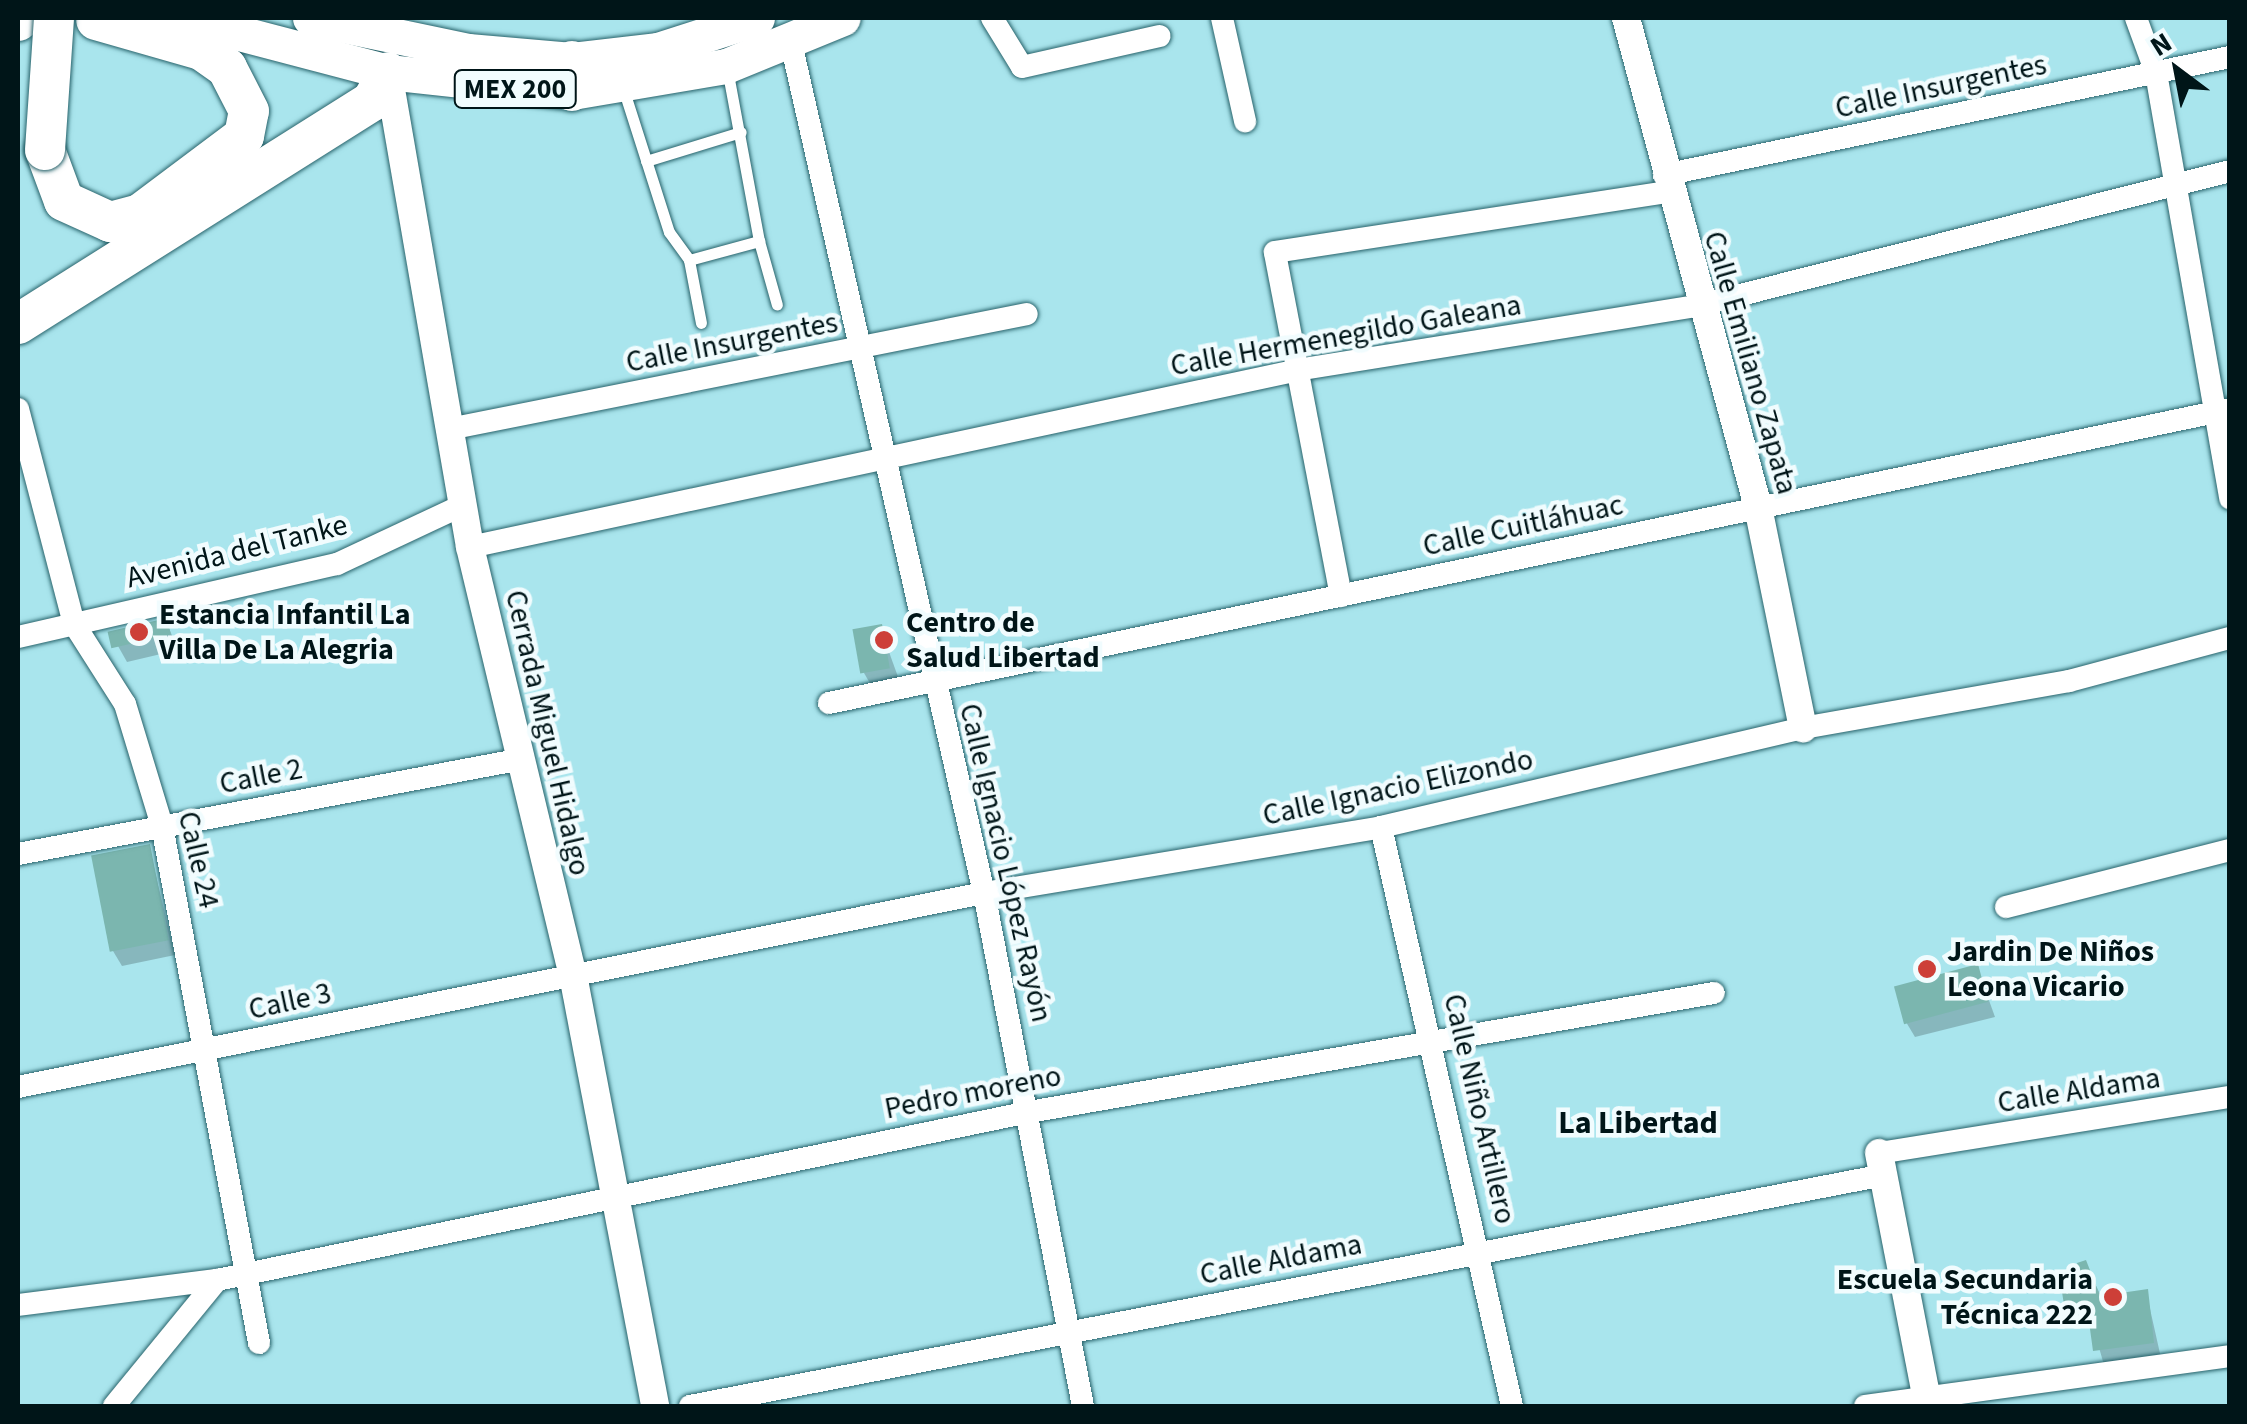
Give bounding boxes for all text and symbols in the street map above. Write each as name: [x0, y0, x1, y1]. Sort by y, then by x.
north arrow: [2127, 20, 2227, 120]
text: N: [2143, 23, 2180, 66]
street label: Calle Insurgentes: [1832, 47, 2050, 127]
road number: MEX 200: [452, 66, 578, 112]
street label: Calle Emiliano Zapata: [1695, 227, 1805, 499]
street label: Calle Hermenegildo Galeana: [1168, 287, 1524, 385]
street label: Calle Insurgentes: [623, 305, 841, 381]
street label: Calle Cuitláhuac: [1420, 487, 1626, 565]
street label: Avenida del Tanke: [123, 507, 351, 597]
street label: Cerrada Miguel Hidalgo: [497, 587, 597, 879]
place label: Estancia Infantil La Villa De La Alegria: [159, 597, 411, 668]
place label: Centro de Salud Libertad: [906, 605, 1100, 676]
marker: Estancia Infantil La Villa De La Alegria: [128, 621, 150, 643]
marker: Centro de Salud Libertad: [871, 627, 897, 653]
street label: Calle Ignacio López Rayón: [951, 700, 1059, 1026]
street label: Calle Ignacio Elizondo: [1260, 742, 1536, 834]
street label: Calle 2: [217, 751, 305, 803]
street label: Calle 24: [169, 808, 227, 912]
place label: Jardin De Niños Leona Vicario: [1947, 934, 2154, 1004]
marker: Jardin De Niños Leona Vicario: [1916, 958, 1938, 980]
street label: Calle 3: [245, 976, 335, 1028]
street label: Calle Niño Artillero: [1435, 991, 1523, 1227]
street label: Pedro moreno: [882, 1058, 1064, 1128]
street label: Calle Aldama: [1995, 1060, 2163, 1122]
district label: La Libertad: [1558, 1104, 1718, 1142]
street label: Calle Aldama: [1197, 1227, 1365, 1293]
place label: Escuela Secundaria Técnica 222: [1837, 1262, 2093, 1332]
marker: Escuela Secundaria Técnica 222: [2102, 1286, 2124, 1308]

